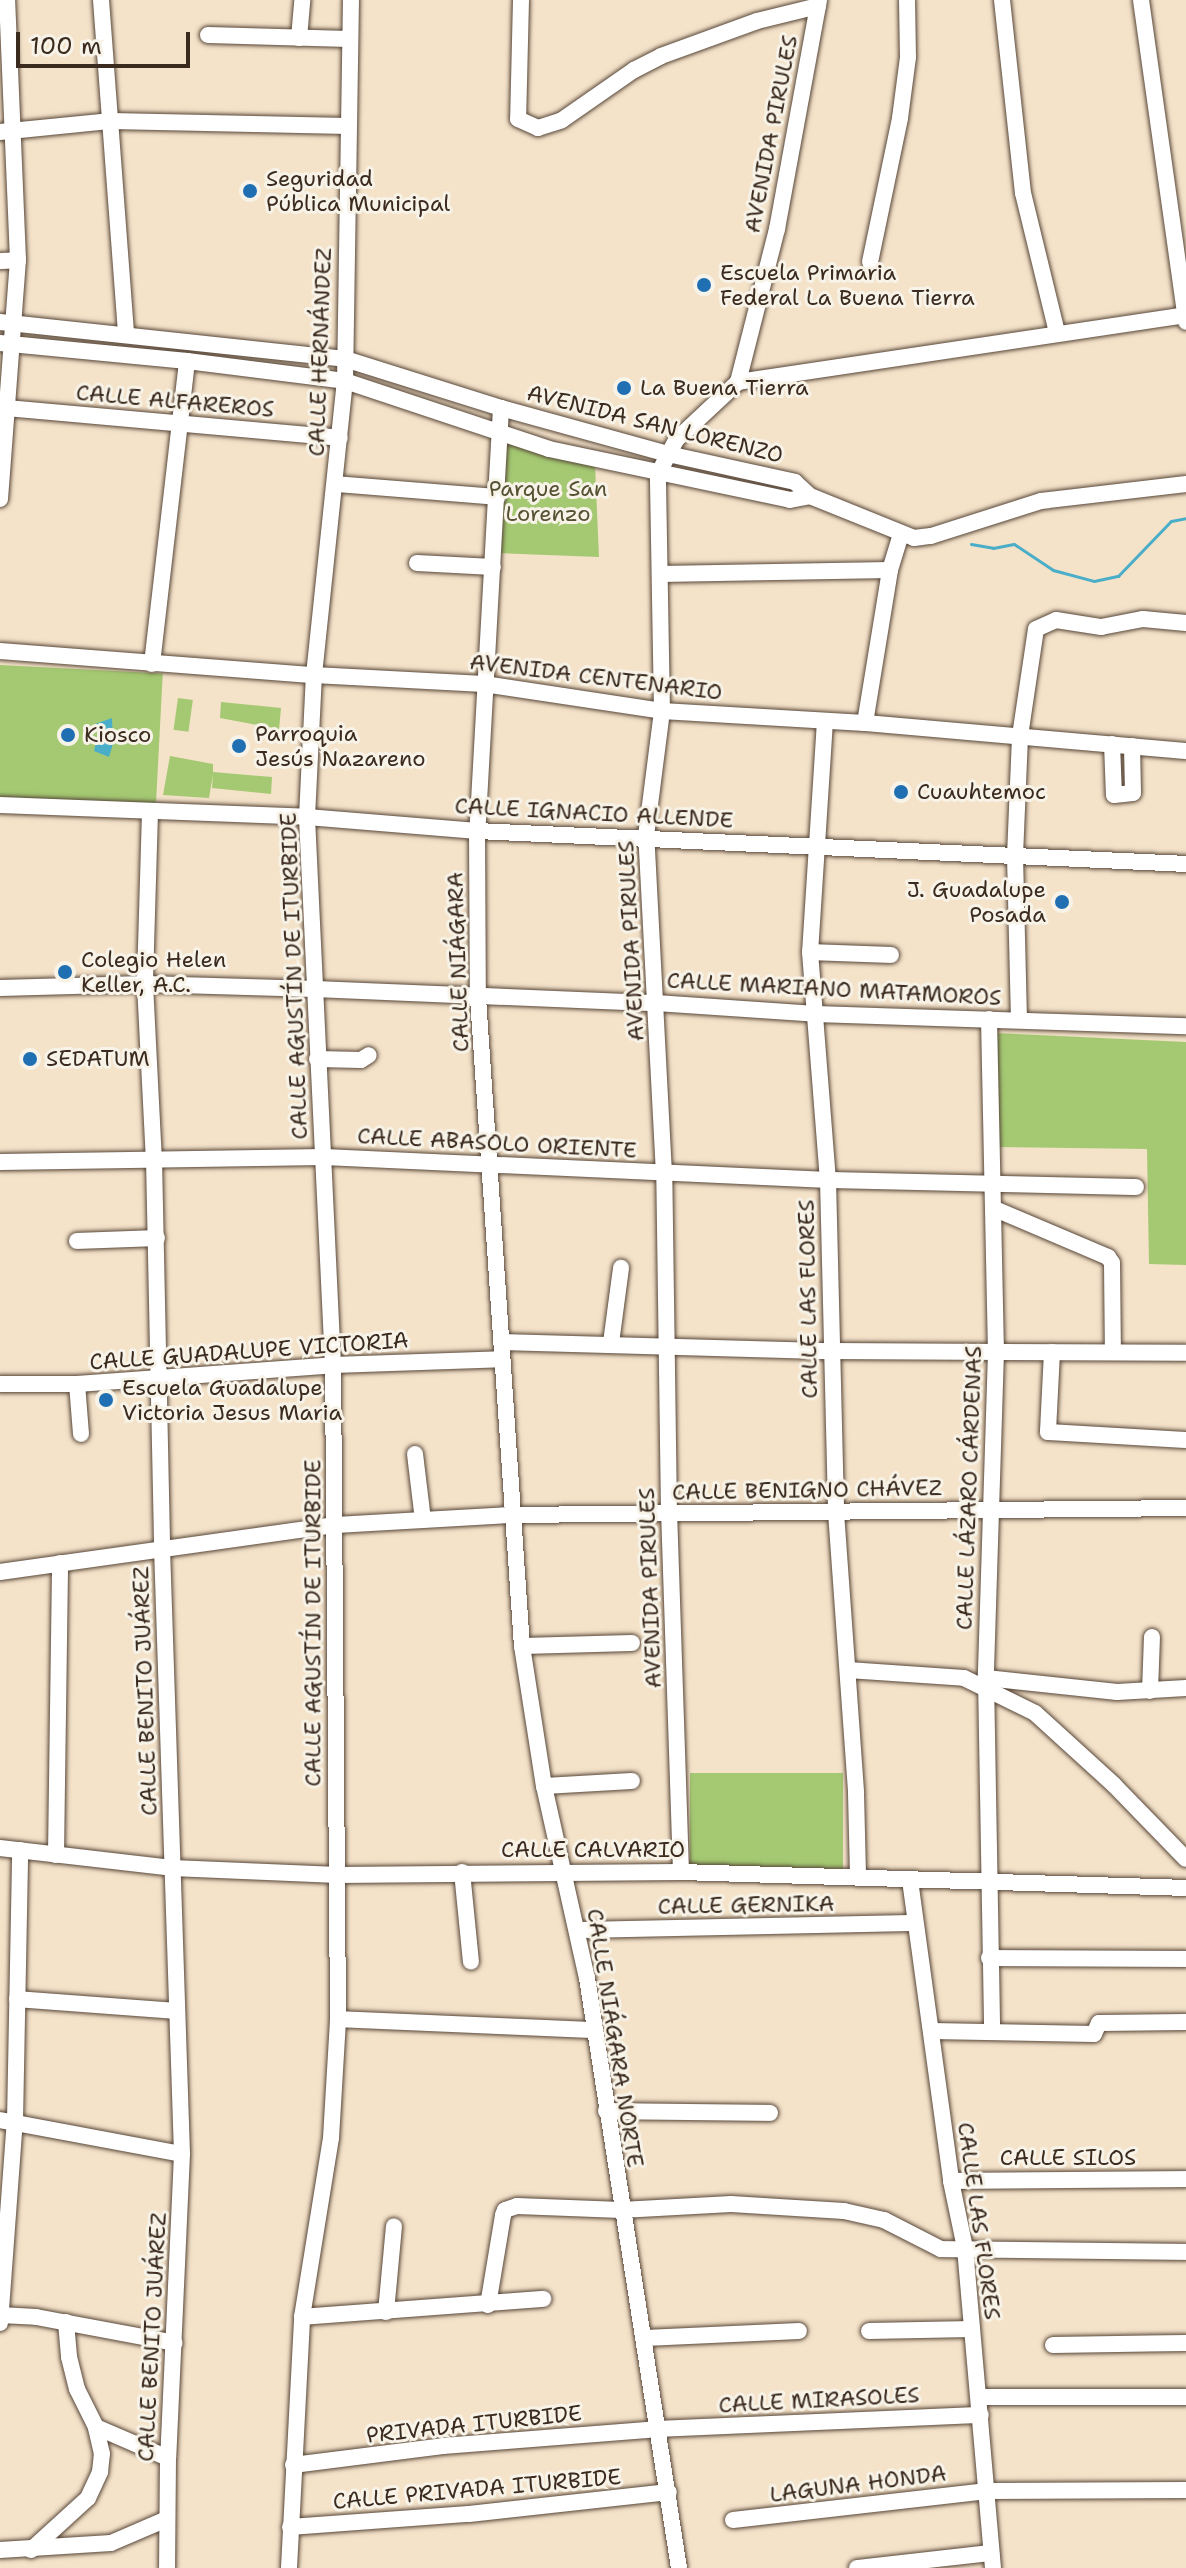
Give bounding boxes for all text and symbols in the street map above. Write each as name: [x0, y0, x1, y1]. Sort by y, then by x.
scale bar: [20, 16, 194, 66]
text: 100 m: [30, 30, 102, 62]
street label: AVENIDA PIRULES: [739, 33, 803, 235]
place label: Seguridad Pública Municipal: [266, 165, 450, 216]
marker: Seguridad Pública Municipal: [241, 182, 259, 200]
street label: CALLE HERNÁNDEZ: [303, 247, 337, 457]
place label: Escuela Primaria Federal La Buena Tierra: [720, 259, 975, 310]
marker: Escuela Primaria Federal La Buena Tierra: [695, 276, 713, 294]
place label: La Buena Tierra: [640, 375, 809, 401]
street label: CALLE ALFAREROS: [75, 379, 275, 423]
street label: AVENIDA SAN LORENZO: [524, 379, 786, 469]
marker: La Buena Tierra: [615, 379, 633, 397]
park label: Parque San Lorenzo: [489, 475, 607, 526]
street label: AVENIDA CENTENARIO: [468, 648, 724, 706]
place label: Parroquia Jesús Nazareno: [255, 720, 426, 772]
place label: Kiosco: [84, 722, 151, 748]
marker: Kiosco: [59, 726, 77, 744]
marker: Parroquia Jesús Nazareno: [230, 737, 248, 755]
place label: Cuauhtemoc: [917, 779, 1046, 805]
marker: Cuauhtemoc: [892, 783, 910, 801]
street label: CALLE IGNACIO ALLENDE: [454, 793, 734, 833]
street label: CALLE AGUSTÍN DE ITURBIDE: [275, 812, 313, 1140]
street label: AVENIDA PIRULES: [613, 840, 649, 1042]
street label: CALLE NIÁGARA: [442, 871, 474, 1053]
place label: J. Guadalupe Posada: [907, 876, 1046, 928]
marker: J. Guadalupe Posada: [1053, 893, 1071, 911]
place label: Colegio Helen Keller, A.C.: [81, 946, 226, 998]
marker: Colegio Helen Keller, A.C.: [56, 963, 74, 981]
street label: CALLE MARIANO MATAMOROS: [666, 967, 1002, 1011]
place label: SEDATUM: [46, 1046, 150, 1072]
marker: SEDATUM: [21, 1050, 39, 1068]
street label: CALLE ABASOLO ORIENTE: [357, 1122, 637, 1164]
street label: CALLE LAS FLORES: [793, 1199, 823, 1399]
street label: CALLE GUADALUPE VICTORIA: [89, 1327, 409, 1375]
street label: CALLE LÁZARO CÁRDENAS: [951, 1345, 987, 1631]
place label: Escuela Guadalupe Victoria Jesus Maria: [122, 1374, 342, 1426]
marker: Escuela Guadalupe Victoria Jesus Maria: [97, 1391, 115, 1409]
street label: CALLE AGUSTÍN DE ITURBIDE: [300, 1459, 326, 1787]
street label: CALLE BENIGNO CHÁVEZ: [672, 1474, 942, 1506]
street label: AVENIDA PIRULES: [633, 1487, 667, 1689]
street label: CALLE BENITO JUÁREZ: [127, 1566, 163, 1816]
street label: CALLE CALVARIO: [501, 1837, 685, 1863]
street label: CALLE GERNIKA: [657, 1890, 835, 1920]
street label: CALLE NIÁGARA NORTE: [581, 1907, 649, 2169]
street label: CALLE LAS FLORES: [952, 2121, 1006, 2321]
street label: CALLE SILOS: [1000, 2145, 1136, 2171]
street label: CALLE BENITO JUÁREZ: [132, 2212, 172, 2462]
street label: CALLE MIRASOLES: [718, 2382, 920, 2418]
street label: PRIVADA ITURBIDE: [365, 2400, 583, 2448]
street label: LAGUNA HONDA: [768, 2460, 948, 2508]
street label: CALLE PRIVADA ITURBIDE: [332, 2463, 622, 2515]

